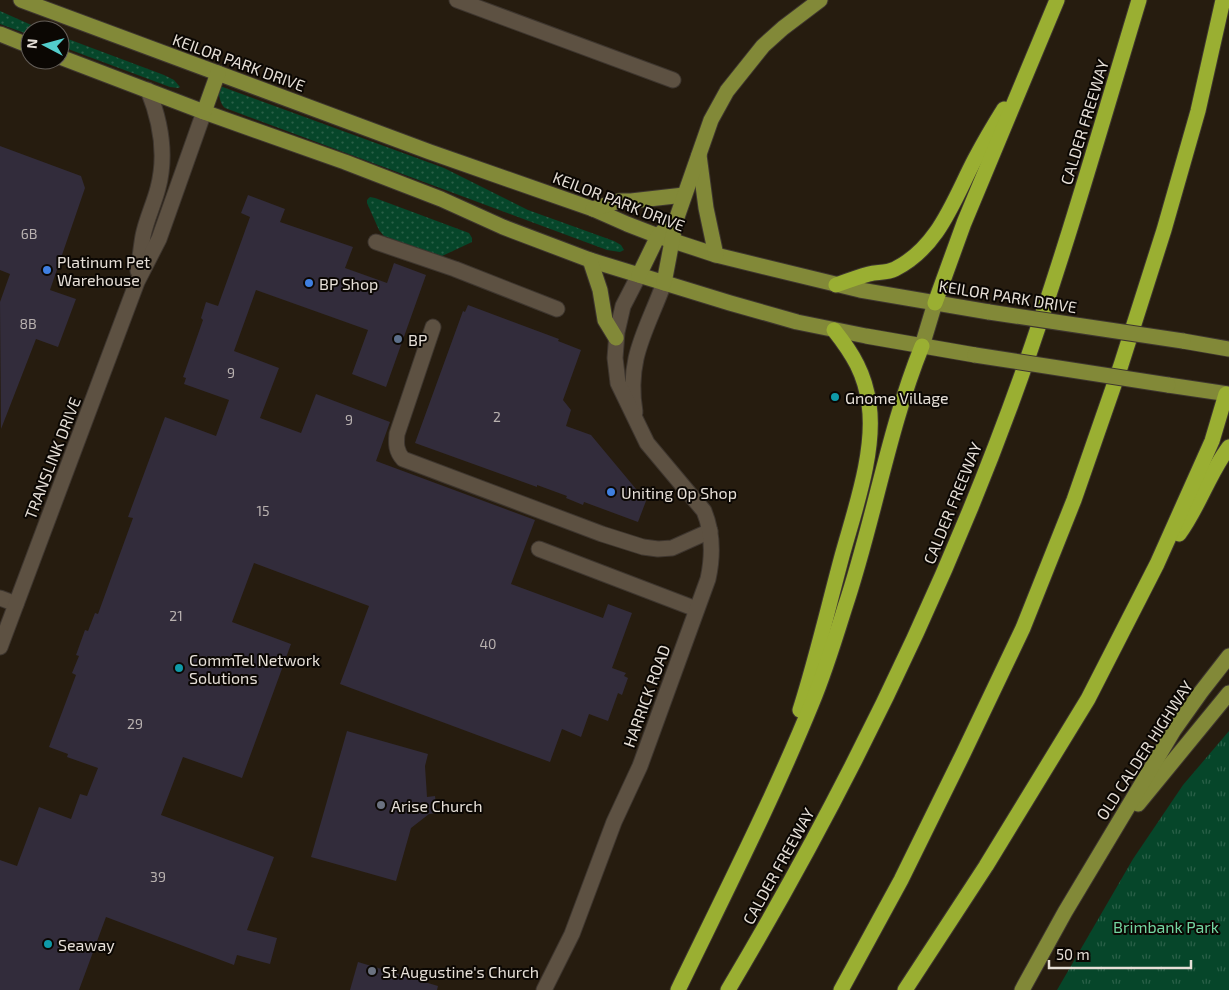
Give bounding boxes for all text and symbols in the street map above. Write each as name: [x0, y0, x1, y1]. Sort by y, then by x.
north arrow: [20, 20, 70, 70]
street label: KEILOR PARK DRIVE: [170, 29, 308, 95]
text: N: [23, 38, 41, 50]
street label: CALDER FREEWAY: [1056, 57, 1112, 187]
street label: KEILOR PARK DRIVE: [550, 167, 688, 235]
house number: 6B: [21, 225, 37, 242]
place label: Platinum Pet Warehouse: [57, 252, 150, 289]
marker: Platinum Pet Warehouse: [41, 264, 53, 276]
place label: BP Shop: [319, 274, 378, 293]
street label: KEILOR PARK DRIVE: [938, 276, 1078, 316]
marker: BP Shop: [303, 277, 315, 289]
house number: 8B: [19, 315, 37, 332]
place label: BP: [408, 330, 427, 349]
marker: BP: [392, 333, 404, 345]
house number: 9: [227, 364, 235, 381]
place label: Gnome Village: [845, 388, 949, 407]
marker: Gnome Village: [829, 391, 841, 403]
street label: TRANSLINK DRIVE: [20, 394, 84, 522]
house number: 2: [493, 408, 501, 425]
house number: 9: [345, 411, 353, 428]
street label: CALDER FREEWAY: [919, 439, 985, 567]
place label: Uniting Op Shop: [621, 483, 737, 502]
marker: Uniting Op Shop: [605, 486, 617, 498]
house number: 15: [256, 502, 270, 519]
house number: 21: [169, 607, 183, 624]
house number: 40: [479, 635, 497, 652]
street label: HARRICK ROAD: [619, 642, 673, 750]
place label: CommTel Network Solutions: [189, 650, 320, 687]
marker: CommTel Network Solutions: [173, 662, 185, 674]
street label: OLD CALDER HIGHWAY: [1092, 677, 1196, 823]
house number: 29: [127, 715, 143, 732]
place label: Arise Church: [391, 796, 483, 815]
marker: Arise Church: [375, 799, 387, 811]
street label: CALDER FREEWAY: [738, 805, 818, 927]
house number: 39: [150, 868, 166, 885]
park label: Brimbank Park: [1113, 917, 1219, 936]
place label: Seaway: [58, 935, 115, 954]
marker: Seaway: [42, 938, 54, 950]
scale bar: [1049, 938, 1192, 970]
text: 50 m: [1056, 945, 1090, 963]
place label: St Augustine's Church: [382, 962, 539, 981]
marker: St Augustine's Church: [366, 965, 378, 977]

